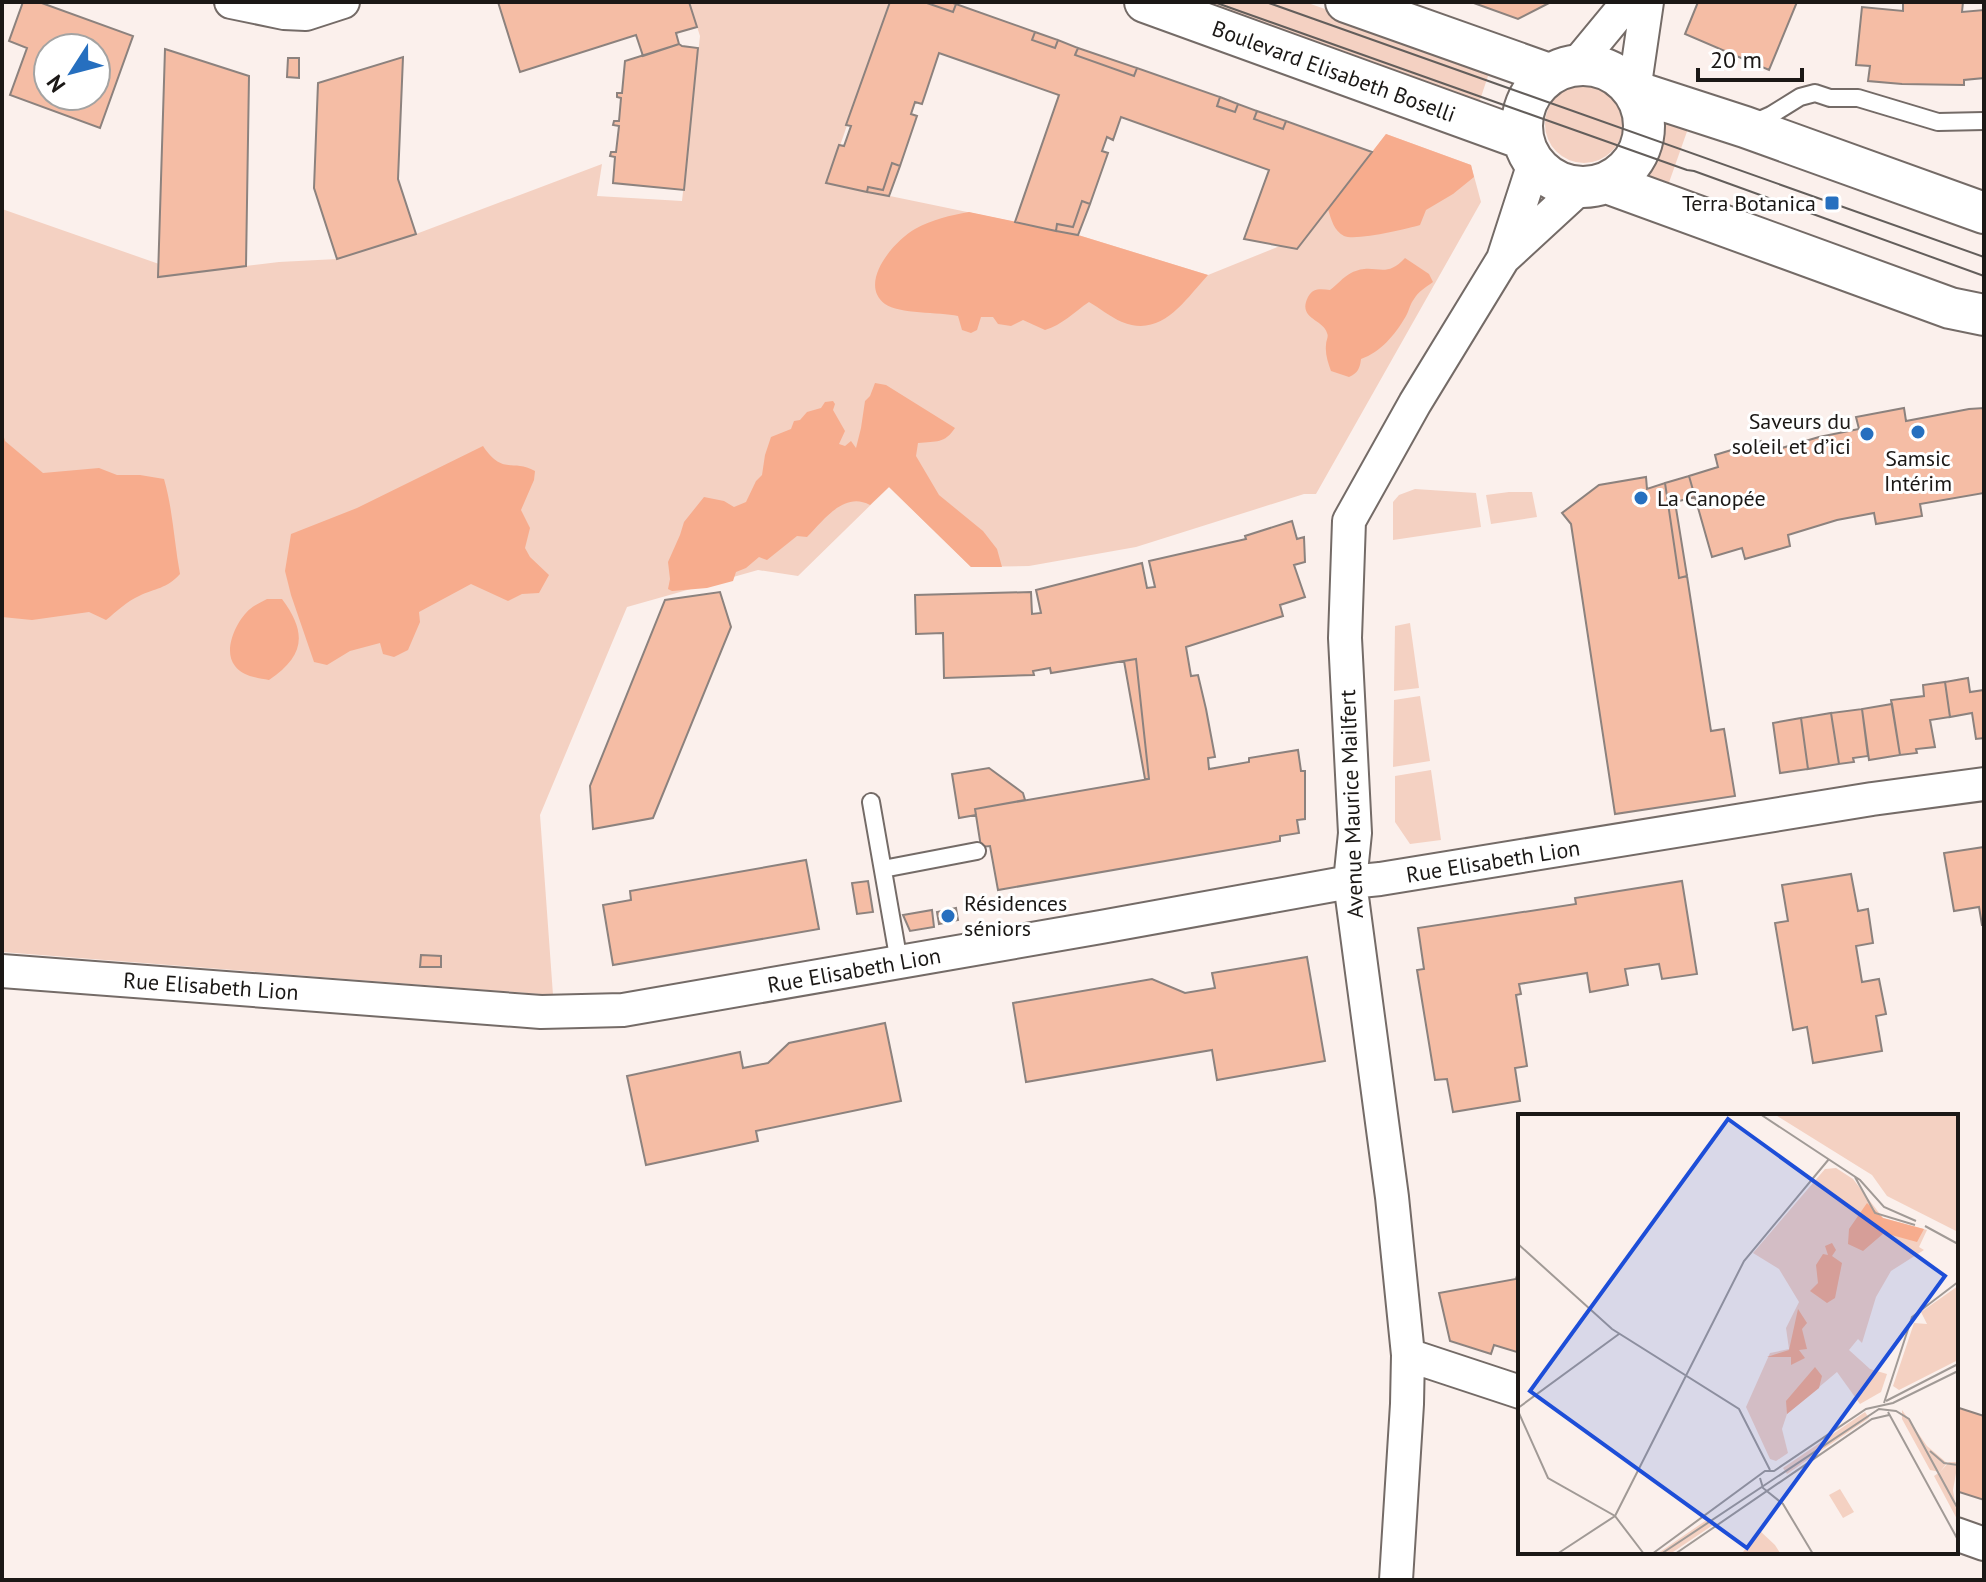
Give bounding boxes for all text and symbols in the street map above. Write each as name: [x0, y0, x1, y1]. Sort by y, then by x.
street label: Boulevard Elisabeth Boselli: [1209, 14, 1459, 128]
north arrow: [32, 32, 112, 112]
scale bar: [1698, 32, 1802, 82]
text: 20 m: [1710, 44, 1762, 75]
text: N: [40, 70, 71, 98]
place label: Terra Botanica: [1682, 189, 1816, 217]
marker: Terra Botanica: [1823, 194, 1841, 212]
place label: Saveurs du soleil et d’ici: [1732, 407, 1851, 460]
marker: Samsic Intérim: [1909, 423, 1927, 441]
marker: Saveurs du soleil et d’ici: [1858, 425, 1876, 443]
place label: Samsic Intérim: [1884, 444, 1952, 497]
place label: La Canopée: [1657, 484, 1766, 512]
marker: La Canopée: [1632, 489, 1650, 507]
street label: Avenue Maurice Mailfert: [1333, 689, 1369, 919]
street label: Rue Elisabeth Lion: [1404, 833, 1582, 889]
place label: Résidences séniors: [964, 889, 1067, 942]
marker: Résidences séniors: [939, 907, 957, 925]
street label: Rue Elisabeth Lion: [765, 941, 943, 999]
street label: Rue Elisabeth Lion: [122, 966, 300, 1006]
inset map: [1518, 1114, 1958, 1554]

